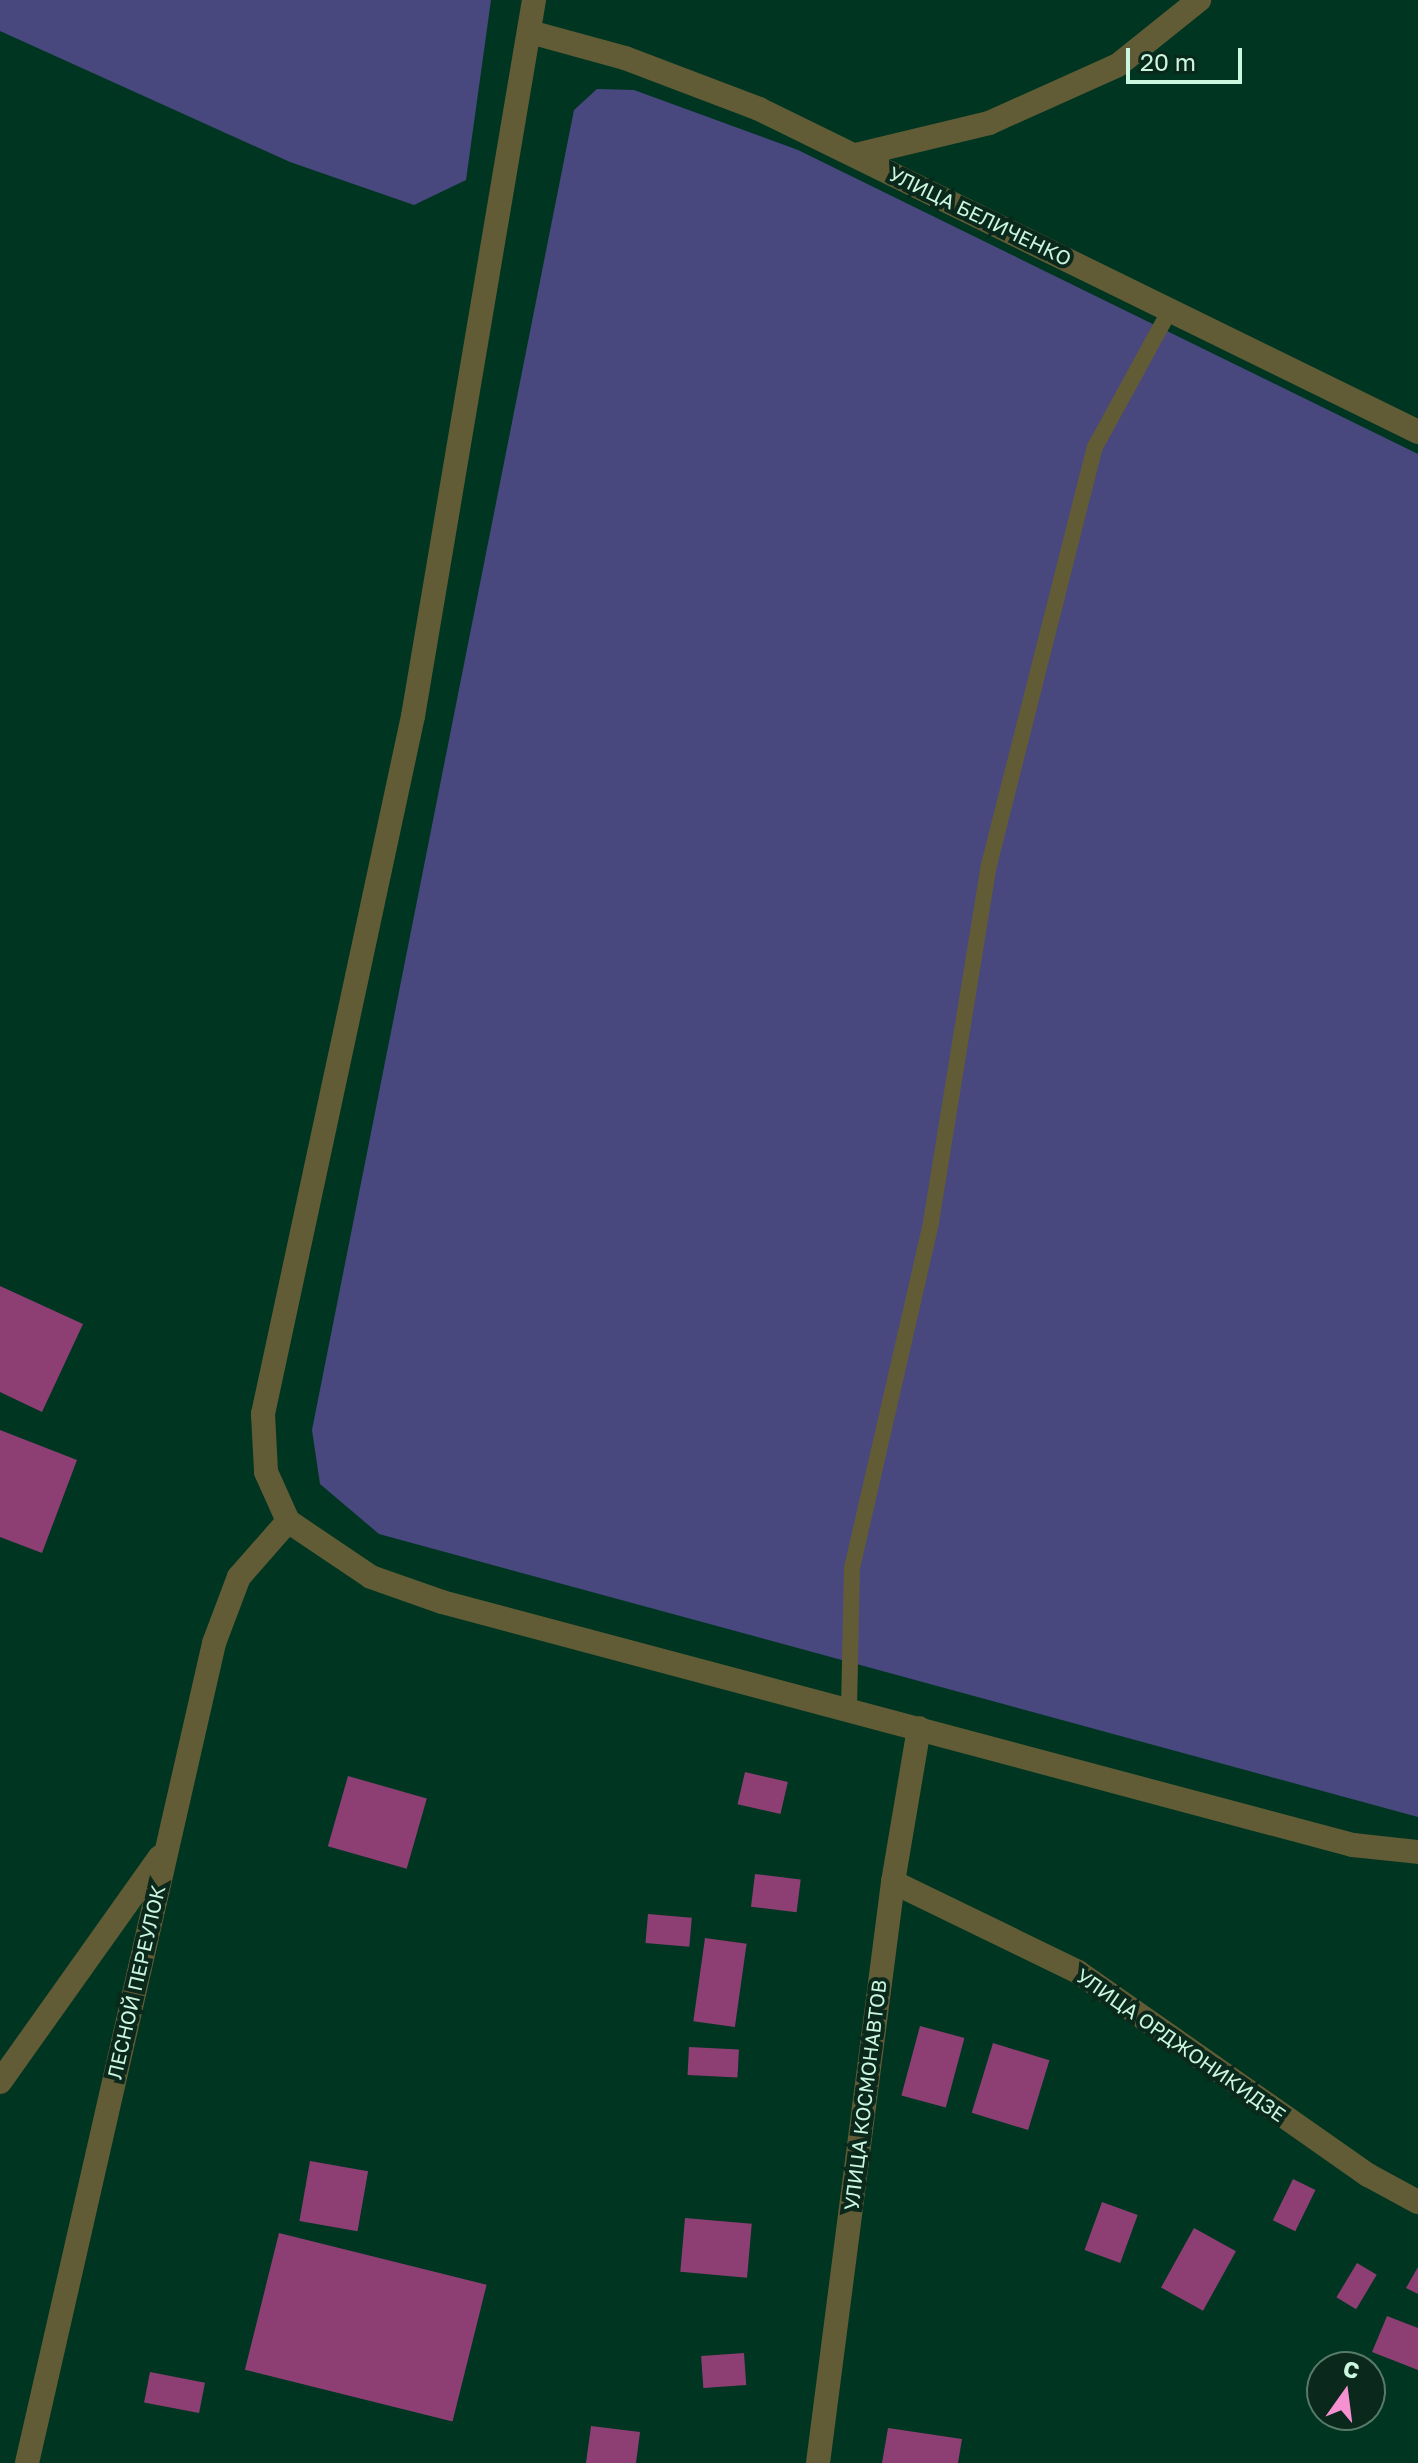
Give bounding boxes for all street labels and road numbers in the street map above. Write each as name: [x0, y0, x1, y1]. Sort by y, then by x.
street label: УЛИЦА БЕЛИЧЕНКО: [885, 161, 1075, 271]
street label: ЛЕСНОЙ ПЕРЕУЛОК: [102, 1883, 170, 2081]
street label: УЛИЦА ОРДЖОНИКИДЗЕ: [1072, 1963, 1290, 2127]
street label: УЛИЦА КОСМОНАВТОВ: [839, 1978, 891, 2212]

